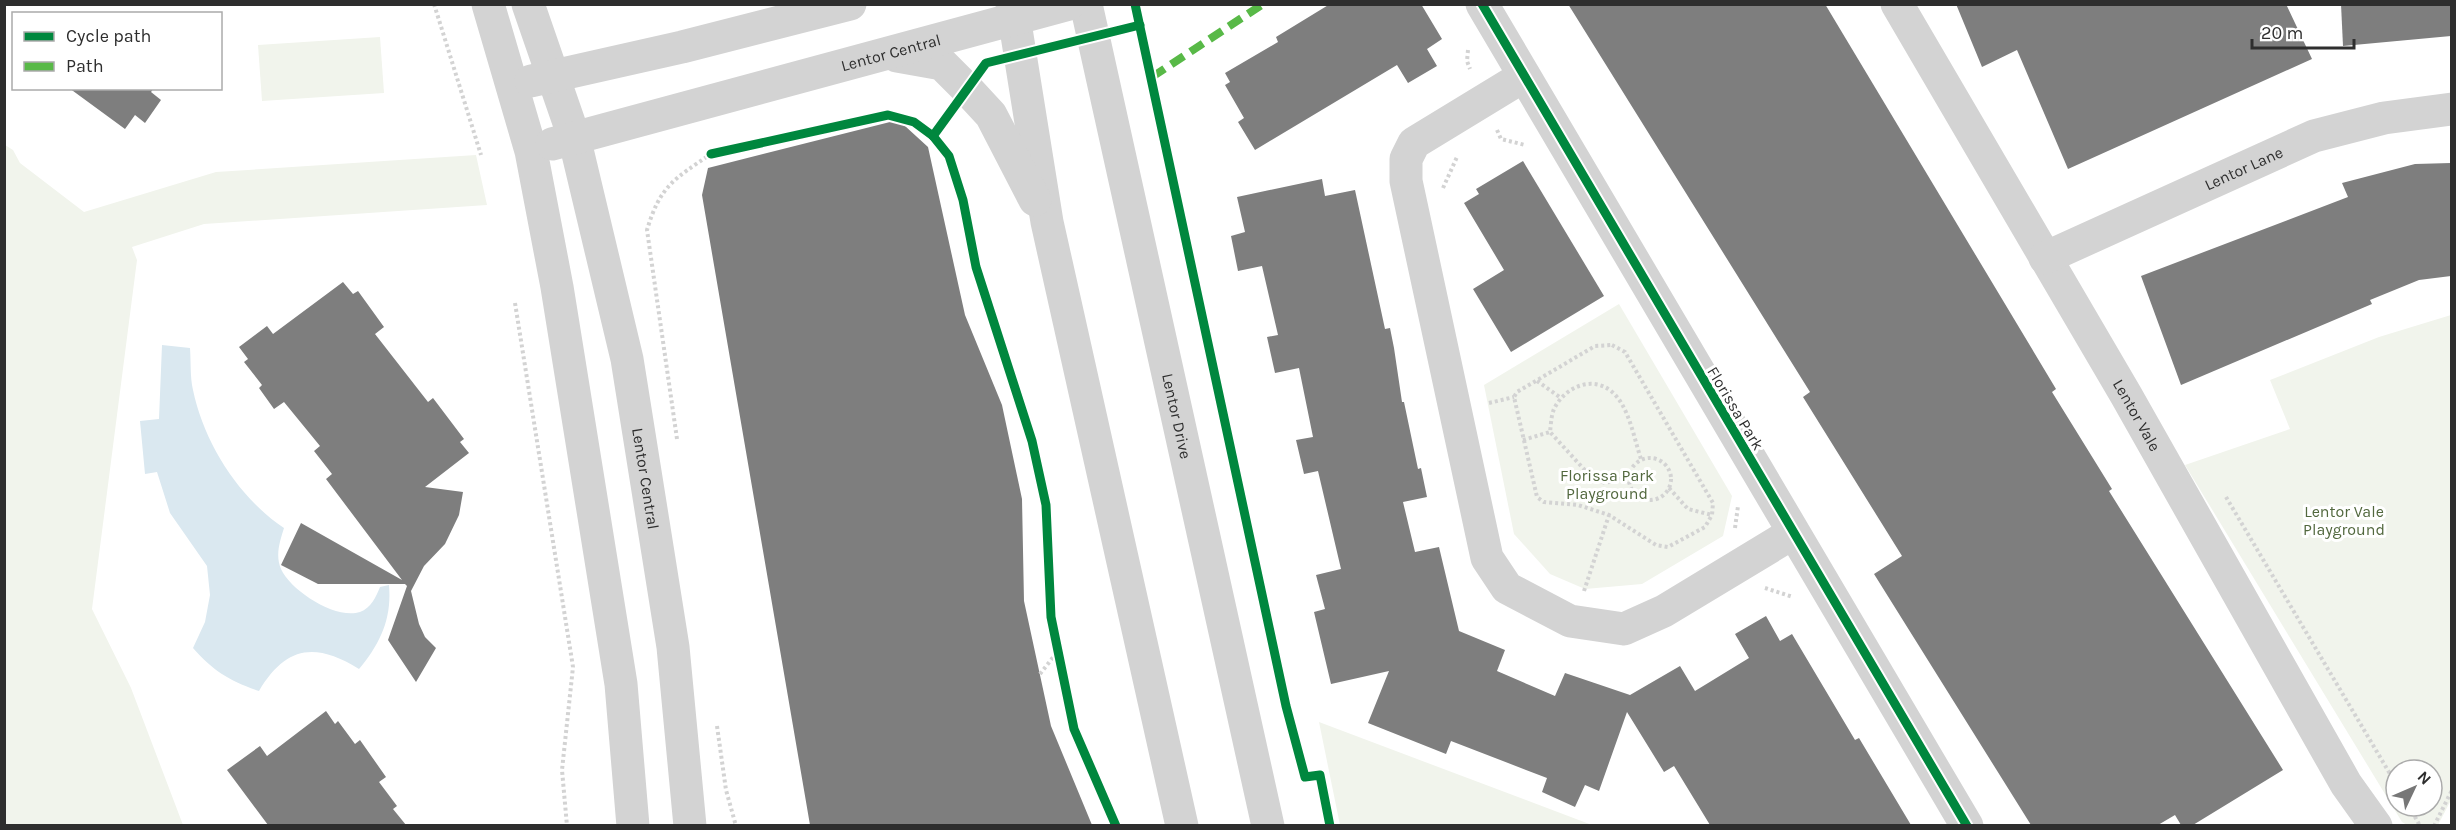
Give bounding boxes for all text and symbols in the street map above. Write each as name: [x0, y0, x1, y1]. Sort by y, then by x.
legend: [12, 12, 222, 90]
scale bar: [2252, 12, 2354, 50]
text: 20 m: [2261, 22, 2303, 44]
text: Cycle path: [66, 25, 151, 47]
street label: Lentor Central: [839, 30, 943, 75]
text: Path: [66, 55, 104, 77]
street label: Lentor Lane: [2202, 142, 2286, 194]
street label: Florissa Park: [1703, 363, 1768, 453]
street label: Lentor Drive: [1158, 372, 1195, 461]
street label: Lentor Vale: [2109, 376, 2165, 455]
street label: Lentor Central: [628, 426, 663, 531]
park label: Florissa Park Playground: [1560, 466, 1654, 503]
park label: Lentor Vale Playground: [2303, 502, 2385, 539]
north arrow: [2384, 758, 2444, 818]
text: N: [2414, 767, 2435, 789]

